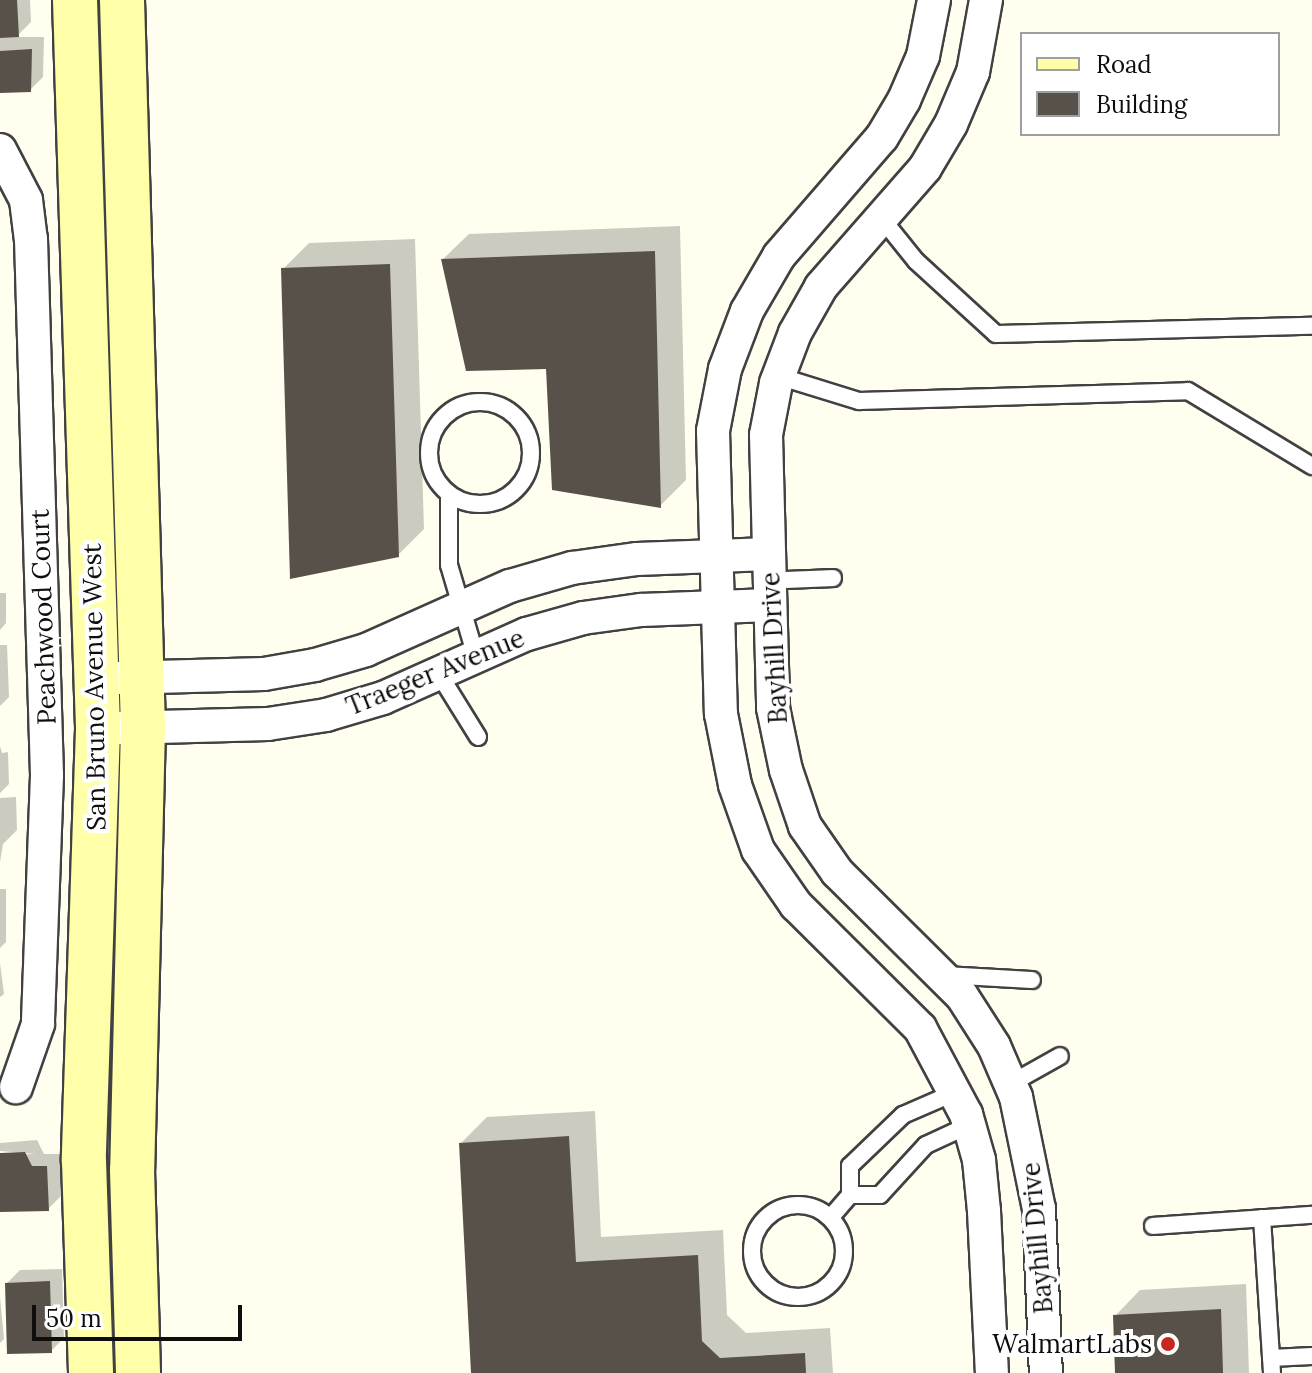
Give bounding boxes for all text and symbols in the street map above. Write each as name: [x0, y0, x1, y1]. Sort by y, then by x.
legend: [1020, 32, 1280, 136]
text: Road: [1096, 49, 1152, 80]
text: Building: [1096, 89, 1187, 120]
street label: Peachwood Court: [24, 509, 62, 725]
street label: San Bruno Avenue West: [76, 543, 112, 831]
street label: Bayhill Drive: [754, 571, 794, 725]
street label: Traeger Avenue: [341, 622, 529, 722]
street label: Bayhill Drive: [1015, 1161, 1059, 1315]
scale bar: [36, 1289, 246, 1339]
text: 50 m: [46, 1303, 102, 1334]
place label: WalmartLabs: [992, 1328, 1152, 1360]
marker: WalmartLabs: [1159, 1335, 1177, 1353]

